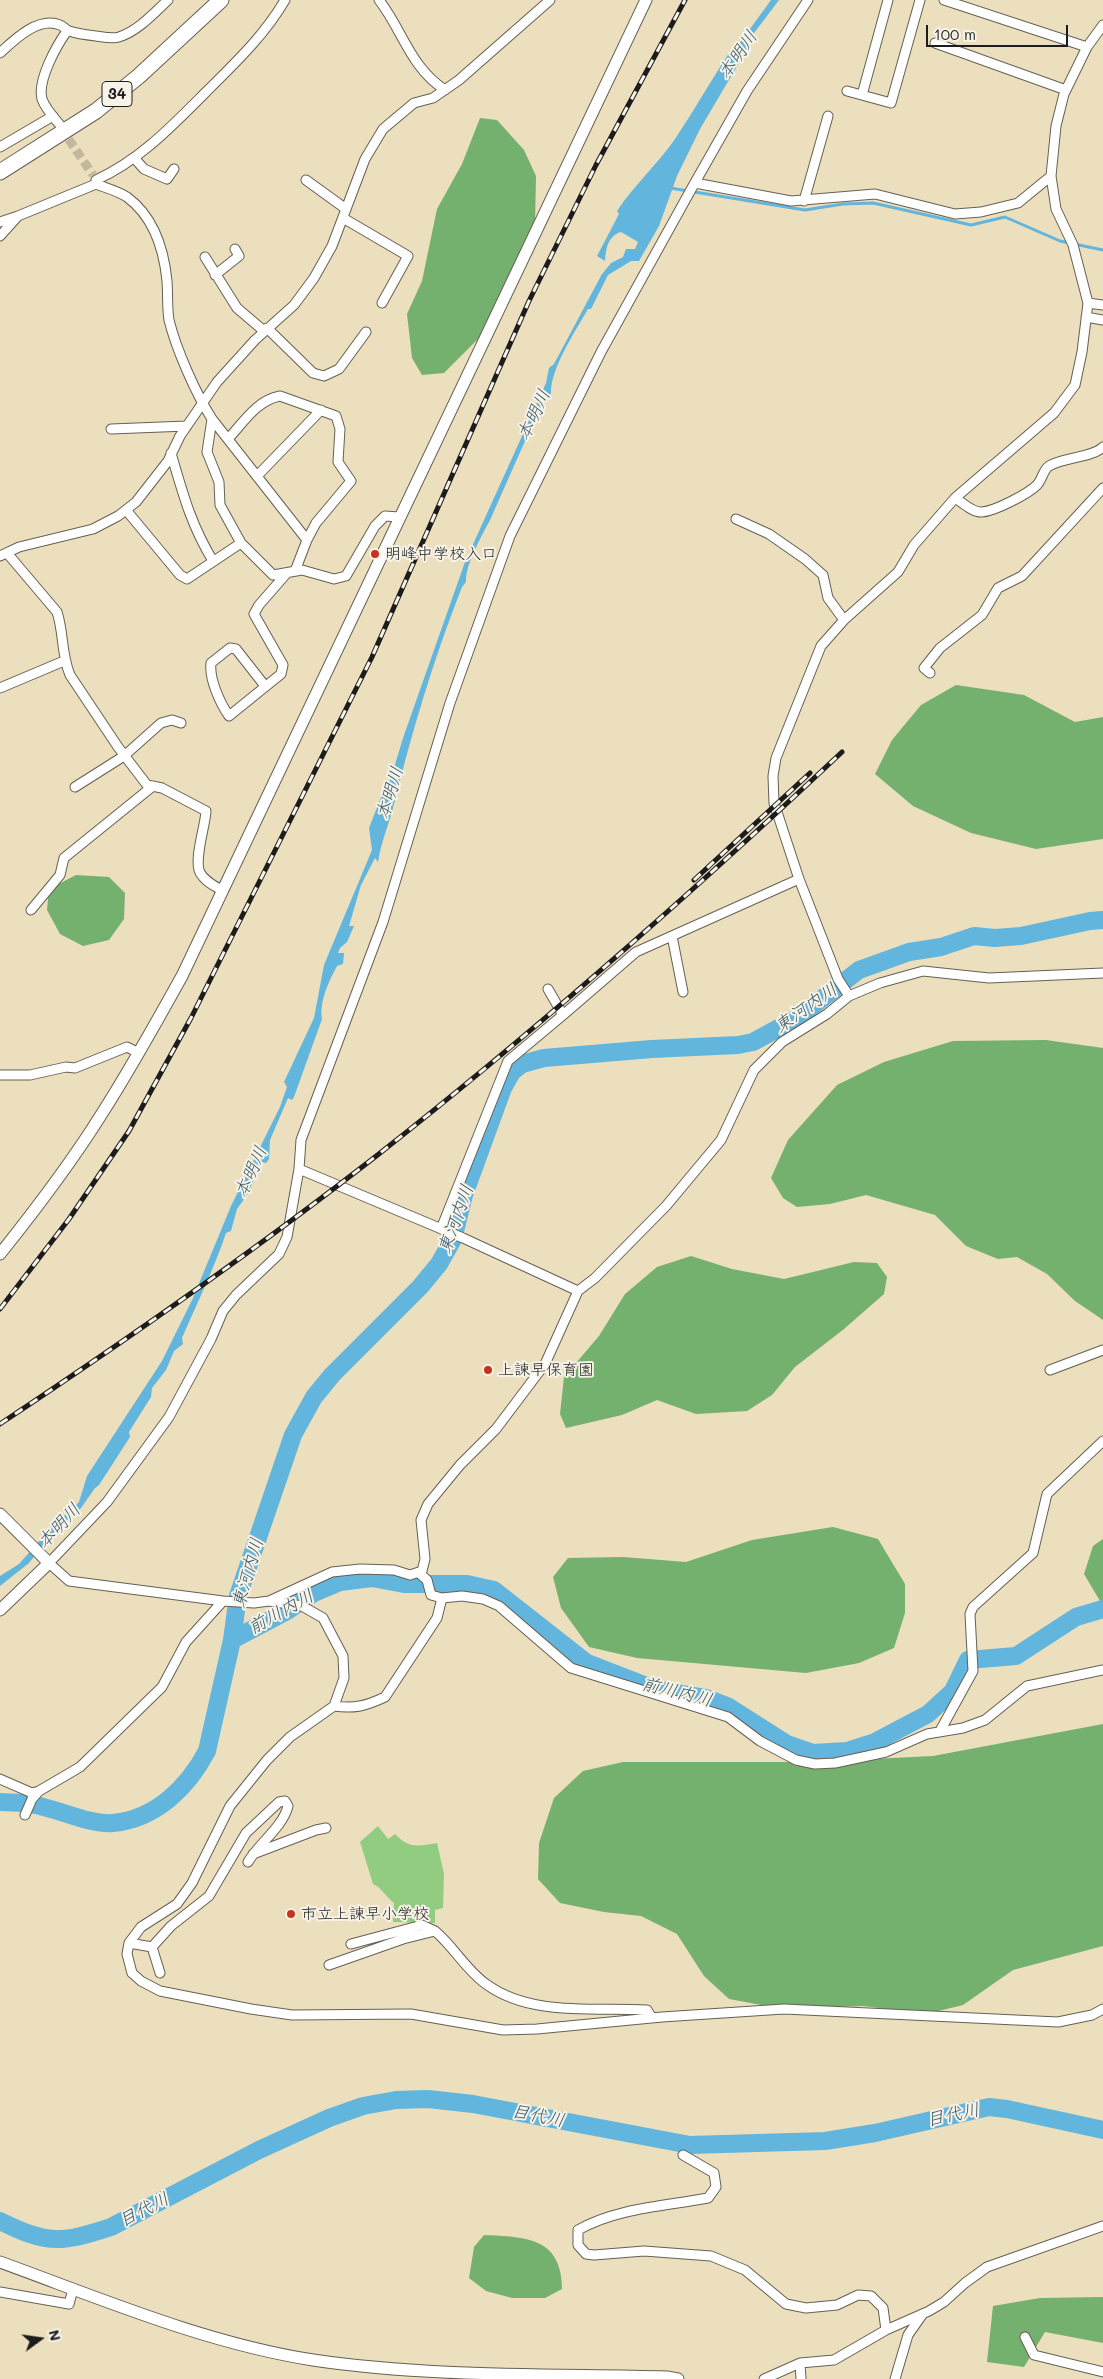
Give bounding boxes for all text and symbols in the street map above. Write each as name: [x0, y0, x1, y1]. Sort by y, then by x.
scale bar: [928, 15, 1070, 47]
text: 100 m: [934, 24, 976, 44]
water label: 本明川: [714, 27, 762, 83]
road number: 34: [102, 82, 132, 106]
water label: 本明川: [513, 386, 555, 444]
place label: 明峰中学校入口: [385, 544, 497, 564]
marker: 明峰中学校入口: [369, 548, 381, 560]
water label: 本明川: [372, 764, 408, 822]
water label: 東河内川: [770, 979, 842, 1037]
water label: 本明川: [230, 1143, 272, 1201]
water label: 東河内川: [434, 1181, 478, 1257]
place label: 上諫早保育園: [498, 1360, 594, 1380]
marker: 上諫早保育園: [482, 1364, 494, 1376]
water label: 本明川: [33, 1499, 85, 1553]
water label: 東河内川: [228, 1535, 268, 1611]
water label: 前川内川: [244, 1585, 318, 1639]
water label: 前川内川: [639, 1673, 715, 1711]
place label: 市立上諫早小学校: [301, 1904, 429, 1924]
marker: 市立上諫早小学校: [285, 1908, 297, 1920]
water label: 目代川: [924, 2099, 982, 2131]
water label: 目代川: [509, 2100, 567, 2132]
water label: 目代川: [115, 2188, 173, 2232]
north arrow: [15, 2314, 65, 2364]
text: N: [45, 2328, 66, 2343]

